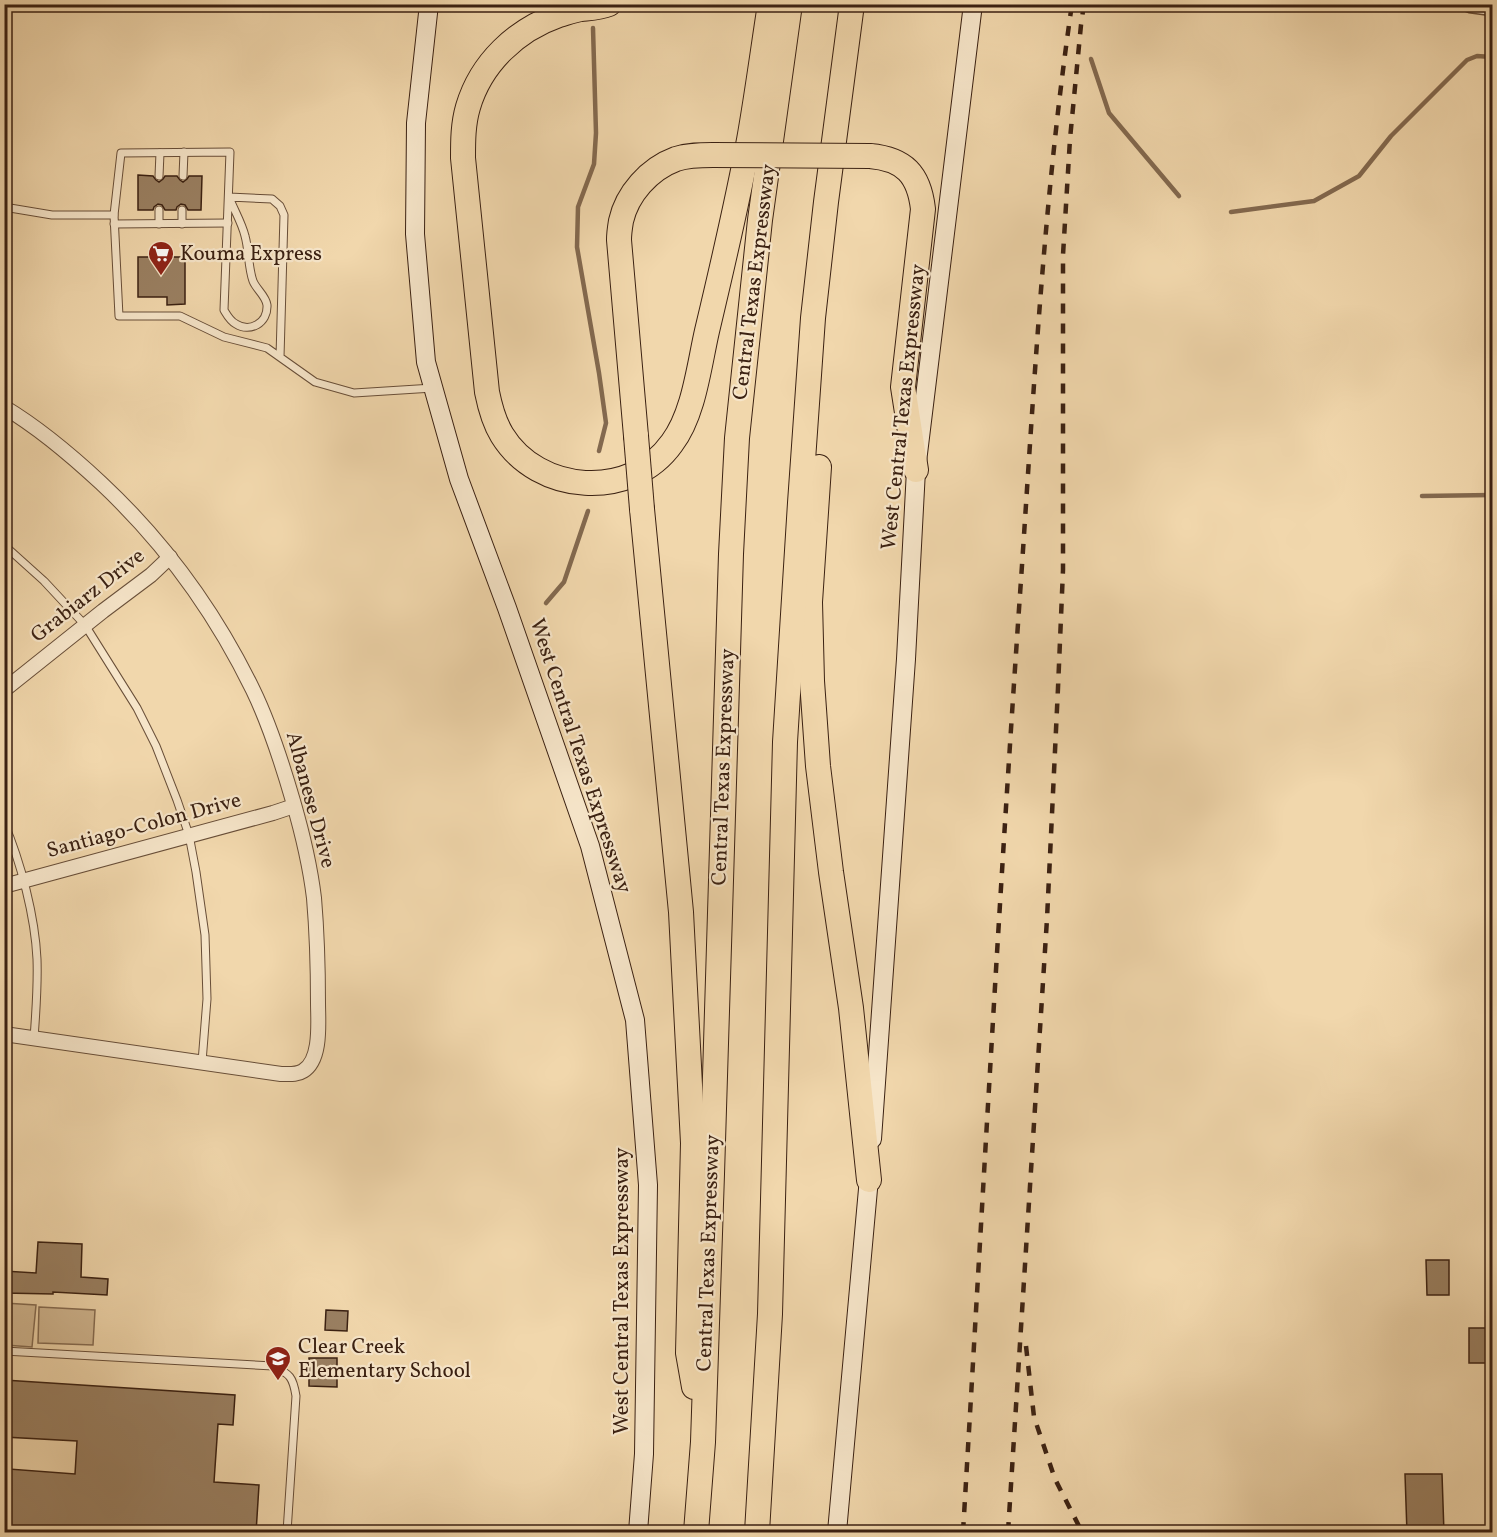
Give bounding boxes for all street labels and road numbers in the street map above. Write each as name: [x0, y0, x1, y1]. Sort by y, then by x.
street label: Central Texas Expressway: [726, 162, 784, 402]
street label: West Central Texas Expressway: [875, 262, 934, 551]
street label: Grabiarz Drive: [25, 542, 151, 650]
street label: West Central Texas Expressway: [522, 615, 638, 898]
street label: Central Texas Expressway: [705, 647, 743, 886]
street label: Albanese Drive: [278, 729, 342, 871]
street label: Santiago-Colon Drive: [44, 786, 244, 866]
street label: Central Texas Expressway: [690, 1133, 728, 1372]
street label: West Central Texas Expressway: [608, 1147, 637, 1435]

